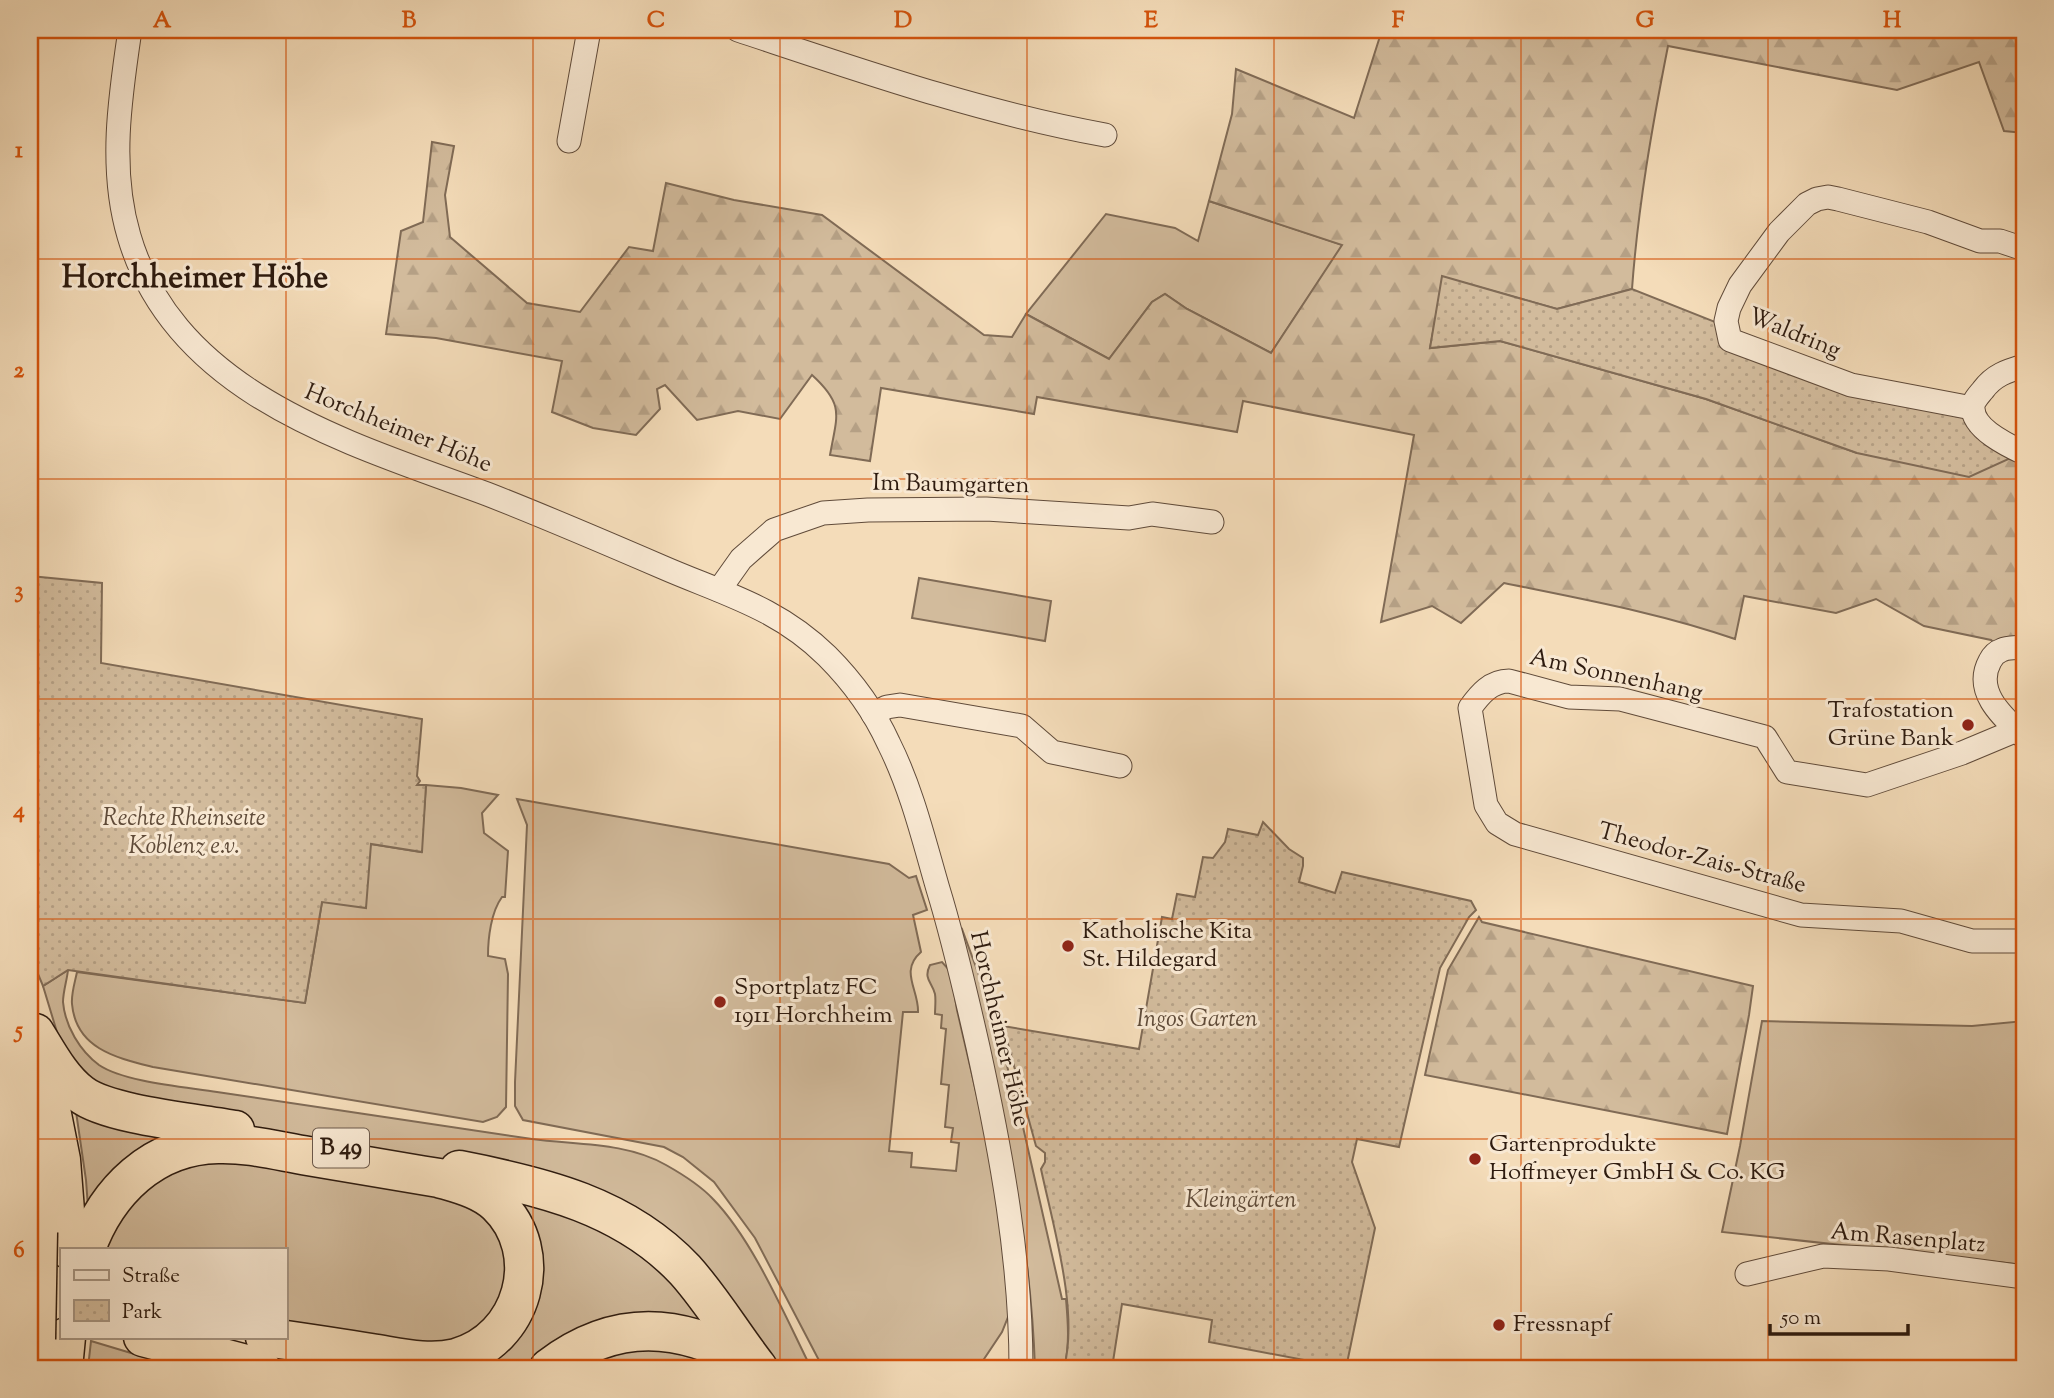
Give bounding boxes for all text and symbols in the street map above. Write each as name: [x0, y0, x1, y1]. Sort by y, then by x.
text: A: [153, 5, 172, 38]
text: B: [402, 5, 417, 38]
text: C: [647, 5, 665, 38]
text: D: [894, 5, 912, 38]
text: E: [1144, 5, 1158, 38]
text: F: [1392, 5, 1405, 38]
text: G: [1636, 5, 1655, 38]
text: H: [1883, 5, 1902, 38]
text: 1: [15, 135, 23, 168]
district label: Horchheimer Höhe: [62, 256, 328, 302]
street label: Waldring: [1742, 300, 1846, 368]
text: 2: [14, 355, 25, 388]
street label: Horchheimer Höhe: [299, 376, 497, 482]
street label: Im Baumgarten: [872, 467, 1030, 503]
text: 3: [14, 575, 24, 608]
street label: Am Sonnenhang: [1526, 641, 1706, 711]
place label: Trafostation Grüne Bank: [1828, 694, 1954, 756]
marker: Trafostation Grüne Bank: [1960, 717, 1976, 733]
text: 4: [12, 795, 25, 828]
park label: Rechte Rheinseite Koblenz e.v.: [103, 802, 265, 864]
street label: Theodor-Zais-Straße: [1594, 815, 1810, 903]
place label: Katholische Kita St. Hildegard: [1082, 915, 1252, 977]
street label: Horchheimer Höhe: [960, 928, 1038, 1130]
marker: Katholische Kita St. Hildegard: [1060, 938, 1076, 954]
place label: Sportplatz FC 1911 Horchheim: [734, 971, 893, 1033]
marker: Sportplatz FC 1911 Horchheim: [712, 994, 728, 1010]
park label: Ingos Garten: [1136, 1003, 1258, 1037]
text: 5: [13, 1015, 23, 1048]
road number: B 49: [313, 1128, 369, 1168]
place label: Gartenprodukte Hoffmeyer GmbH & Co. KG: [1489, 1128, 1785, 1190]
marker: Gartenprodukte Hoffmeyer GmbH & Co. KG: [1467, 1151, 1483, 1167]
park label: Kleingärten: [1185, 1184, 1297, 1218]
street label: Am Rasenplatz: [1829, 1215, 1987, 1263]
text: 6: [13, 1235, 25, 1268]
legend: [60, 1248, 287, 1338]
text: Straße: [122, 1262, 180, 1292]
scale bar: [1770, 1293, 1909, 1337]
text: Park: [122, 1298, 163, 1328]
text: 50 m: [1780, 1304, 1821, 1334]
place label: Fressnapf: [1513, 1308, 1613, 1342]
marker: Fressnapf: [1491, 1317, 1507, 1333]

